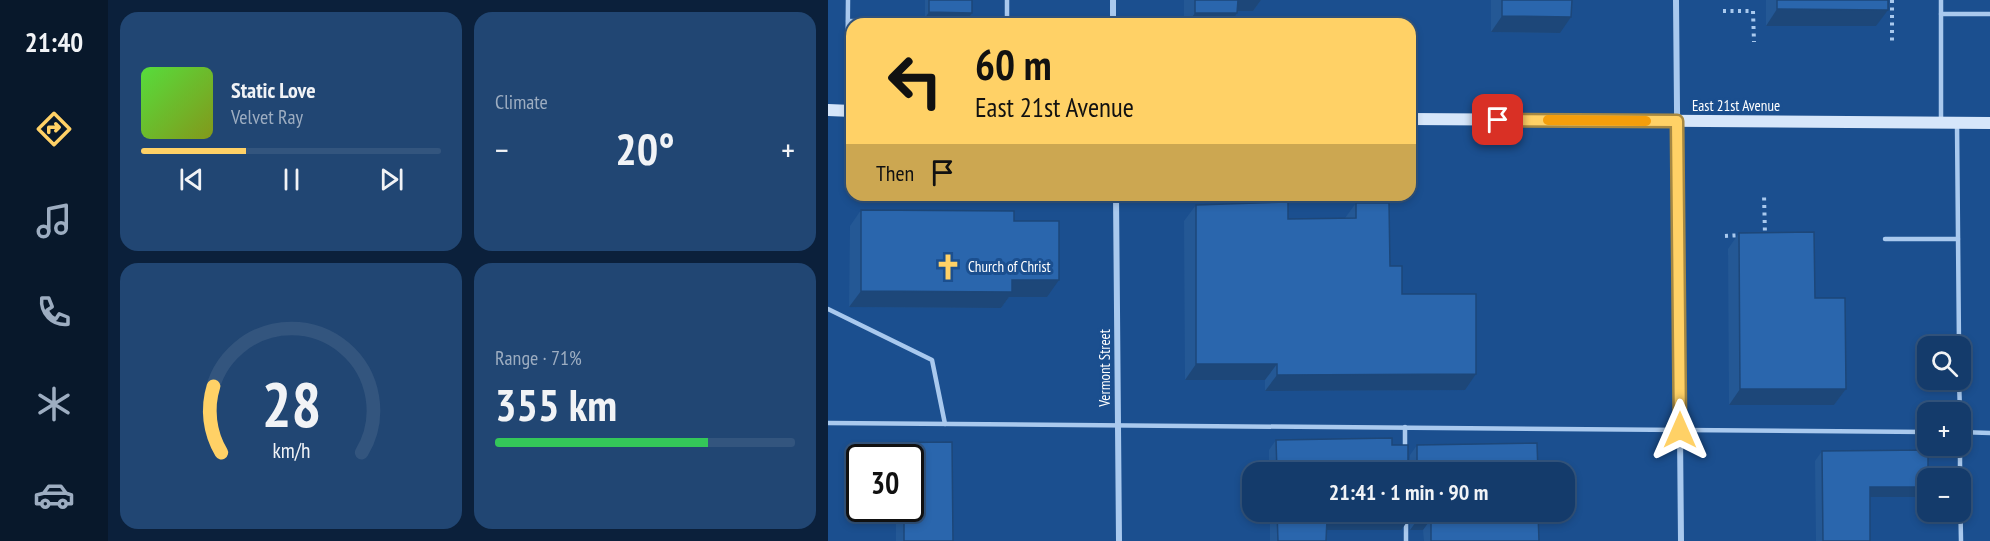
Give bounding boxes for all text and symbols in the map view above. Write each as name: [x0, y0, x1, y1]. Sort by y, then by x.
text: 21:40: [25, 25, 83, 59]
text: 60 m: [975, 37, 1052, 92]
icon: left: [876, 42, 954, 120]
text: Static Love: [231, 76, 316, 104]
text: Climate: [495, 89, 548, 115]
text: East 21st Avenue: [975, 90, 1134, 124]
pin: [1472, 94, 1523, 145]
street label: East 21st Avenue: [1692, 96, 1780, 115]
icon: arrive: [1481, 103, 1514, 136]
text: Velvet Ray: [231, 104, 303, 130]
icon: directions: [33, 108, 75, 150]
text: 20°: [615, 119, 675, 177]
text: −: [495, 128, 509, 171]
text: +: [781, 128, 795, 171]
icon: arrive: [926, 156, 959, 189]
text: Then: [876, 159, 914, 187]
icon: previous: [175, 163, 208, 196]
icon: pause: [275, 163, 308, 196]
icon: next: [375, 163, 408, 196]
icon: music: [33, 200, 75, 242]
church icon: Church of Christ: [933, 252, 963, 282]
place label: Church of Christ: [968, 257, 1051, 276]
icon: phone: [33, 291, 75, 333]
street label: Vermont Street: [1095, 329, 1114, 408]
map controls: [1917, 336, 1971, 522]
button: search: [1917, 336, 1971, 390]
text: Range · 71%: [495, 345, 582, 371]
text: 28: [261, 363, 321, 444]
text: 355 km: [495, 375, 617, 433]
icon: climate: [33, 383, 75, 425]
position arrow: [1648, 398, 1712, 462]
button: +: [1917, 402, 1971, 456]
text: km/h: [272, 436, 310, 464]
speed limit sign: 30: [846, 444, 924, 522]
button: −: [1917, 468, 1971, 522]
icon: car: [33, 474, 75, 516]
text: 21:41 · 1 min · 90 m: [1329, 478, 1488, 506]

